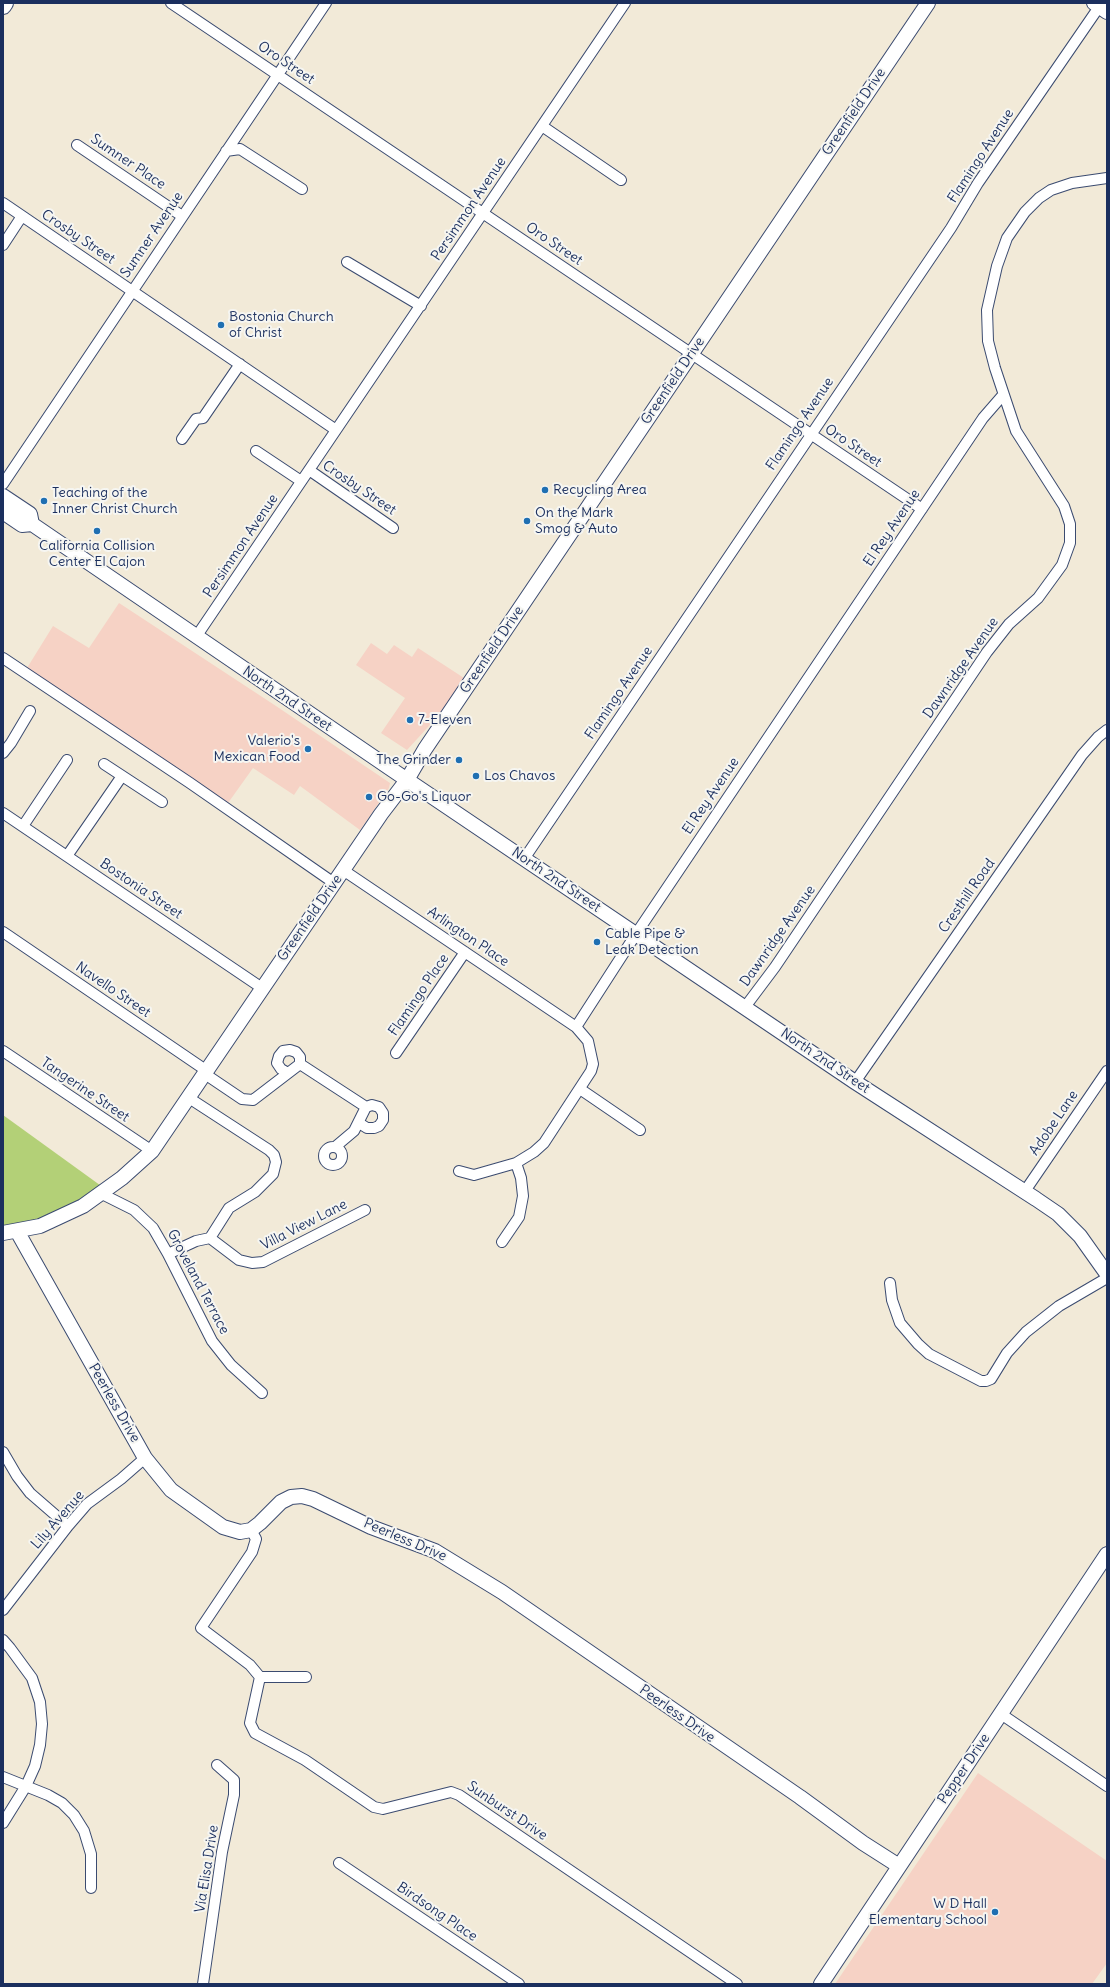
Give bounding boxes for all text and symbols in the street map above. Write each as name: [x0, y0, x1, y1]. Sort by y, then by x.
street label: Oro Street: [254, 38, 318, 88]
street label: Greenfield Drive: [819, 65, 889, 159]
street label: Flamingo Avenue: [944, 106, 1018, 206]
street label: Sumner Place: [87, 131, 169, 193]
street label: Persimmon Avenue: [428, 154, 510, 264]
street label: Sumner Avenue: [117, 189, 187, 281]
street label: Crosby Street: [38, 206, 118, 268]
street label: Oro Street: [522, 219, 586, 269]
place label: Bostonia Church of Christ: [229, 309, 334, 342]
marker: Bostonia Church of Christ: [216, 320, 226, 330]
street label: Greenfield Drive: [638, 334, 708, 428]
street label: Flamingo Avenue: [763, 374, 837, 474]
street label: Oro Street: [821, 421, 885, 471]
street label: Crosby Street: [319, 457, 399, 519]
place label: Recycling Area: [553, 482, 647, 498]
place label: Teaching of the Inner Christ Church: [52, 485, 178, 518]
marker: Recycling Area: [540, 485, 550, 495]
street label: El Rey Avenue: [860, 486, 924, 570]
street label: Persimmon Avenue: [200, 491, 282, 601]
marker: Teaching of the Inner Christ Church: [39, 496, 49, 506]
place label: On the Mark Smog & Auto: [535, 505, 618, 538]
marker: On the Mark Smog & Auto: [522, 516, 532, 526]
marker: California Collision Center El Cajon: [92, 526, 102, 536]
place label: California Collision Center El Cajon: [39, 538, 155, 570]
street label: Greenfield Drive: [457, 603, 527, 697]
street label: Dawnridge Avenue: [920, 614, 1002, 722]
street label: Flamingo Avenue: [582, 643, 656, 743]
street label: North 2nd Street: [239, 663, 335, 735]
place label: 7-Eleven: [418, 712, 472, 728]
marker: 7-Eleven: [405, 715, 415, 725]
place label: Valerio's Mexican Food: [213, 733, 300, 766]
marker: Valerio's Mexican Food: [303, 744, 313, 754]
place label: The Grinder: [376, 752, 451, 768]
street label: El Rey Avenue: [679, 754, 743, 838]
marker: The Grinder: [454, 755, 464, 765]
place label: Los Chavos: [484, 768, 555, 784]
marker: Los Chavos: [471, 771, 481, 781]
place label: Go-Go's Liquor: [377, 789, 471, 805]
marker: Go-Go's Liquor: [364, 792, 374, 802]
street label: North 2nd Street: [508, 844, 604, 916]
street label: Bostonia Street: [97, 855, 185, 923]
street label: Cresthill Road: [935, 856, 999, 936]
street label: Greenfield Drive: [274, 872, 346, 964]
street label: Dawnridge Avenue: [737, 882, 819, 990]
street label: Arlington Place: [424, 904, 512, 970]
place label: Cable Pipe & Leak Detection: [605, 926, 699, 958]
marker: Cable Pipe & Leak Detection: [592, 937, 602, 947]
street label: Flamingo Place: [385, 951, 453, 1039]
street label: Navello Street: [72, 959, 154, 1021]
street label: North 2nd Street: [777, 1025, 873, 1097]
street label: Tangerine Street: [38, 1054, 132, 1126]
street label: Adobe Lane: [1026, 1087, 1082, 1159]
street label: Villa View Lane: [258, 1196, 350, 1254]
street label: Groveland Terrace: [163, 1227, 233, 1337]
street label: Peerless Drive: [85, 1360, 143, 1446]
street label: Lily Avenue: [28, 1487, 88, 1553]
street label: Peerless Drive: [361, 1515, 449, 1565]
street label: Peerless Drive: [636, 1682, 718, 1746]
street label: Pepper Drive: [934, 1731, 994, 1807]
street label: Sunburst Drive: [464, 1778, 550, 1844]
street label: Via Elisa Drive: [192, 1824, 222, 1914]
street label: Birdsong Place: [394, 1879, 480, 1945]
place label: W D Hall Elementary School: [869, 1896, 987, 1928]
marker: W D Hall Elementary School: [990, 1907, 1000, 1917]

